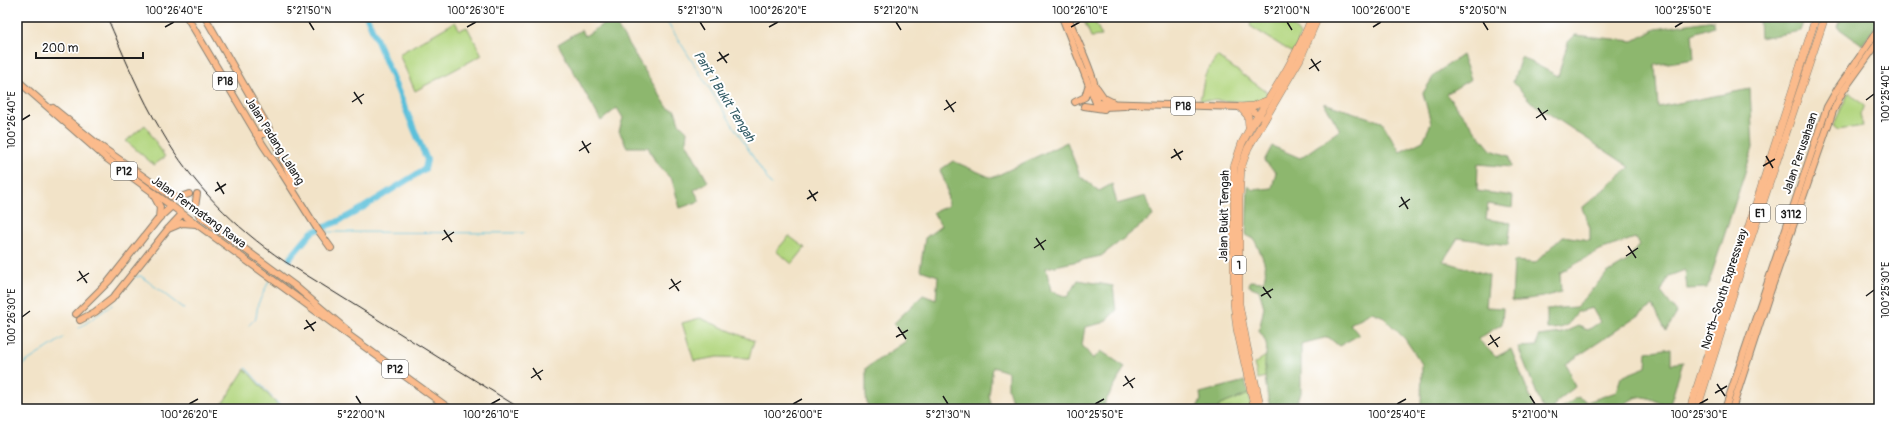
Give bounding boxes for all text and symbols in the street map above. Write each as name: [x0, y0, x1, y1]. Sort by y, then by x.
text: 100°26'40"E: [145, 5, 203, 17]
text: 5°21'50"N: [287, 5, 331, 17]
text: 100°26'30"E: [447, 5, 505, 17]
text: 5°21'30"N: [678, 5, 722, 17]
text: 100°26'20"E: [749, 5, 807, 17]
text: 5°21'20"N: [874, 5, 918, 17]
text: 100°26'10"E: [1052, 5, 1108, 17]
text: 5°21'00"N: [1264, 5, 1310, 17]
text: 100°26'00"E: [1352, 5, 1410, 17]
text: 5°20'50"N: [1459, 5, 1507, 17]
text: 100°25'50"E: [1655, 5, 1711, 17]
scale bar: [36, 34, 143, 60]
text: 200 m: [42, 41, 79, 56]
water label: Parit 1 Bukit Tengah: [690, 48, 759, 146]
text: 100°25'40"E: [1880, 66, 1892, 122]
road number: P18: [213, 72, 237, 90]
text: 100°26'40"E: [6, 91, 18, 149]
street label: Jalan Padang Lalang: [242, 95, 308, 188]
road number: P18: [1171, 97, 1195, 115]
street label: Jalan Perusahaan: [1779, 110, 1822, 196]
road number: P12: [111, 162, 137, 180]
street label: Jalan Bukit Tengah: [1216, 170, 1233, 262]
street label: Jalan Permatang Rawa: [149, 173, 249, 252]
road number: E1: [1750, 204, 1770, 222]
road number: 3112: [1776, 205, 1806, 223]
street label: North–South Expressway: [1698, 227, 1751, 351]
road number: 1: [1232, 256, 1246, 274]
text: 100°25'30"E: [1880, 262, 1892, 318]
text: 100°26'30"E: [6, 288, 18, 346]
road number: P12: [382, 360, 408, 378]
text: 100°26'20"E: [160, 409, 218, 421]
text: 5°22'00"N: [337, 409, 385, 421]
text: 100°26'10"E: [463, 409, 519, 421]
text: 100°26'00"E: [764, 409, 822, 421]
text: 5°21'30"N: [926, 409, 970, 421]
text: 100°25'50"E: [1067, 409, 1123, 421]
text: 100°25'40"E: [1369, 409, 1425, 421]
text: 5°21'00"N: [1512, 409, 1558, 421]
text: 100°25'30"E: [1671, 409, 1727, 421]

